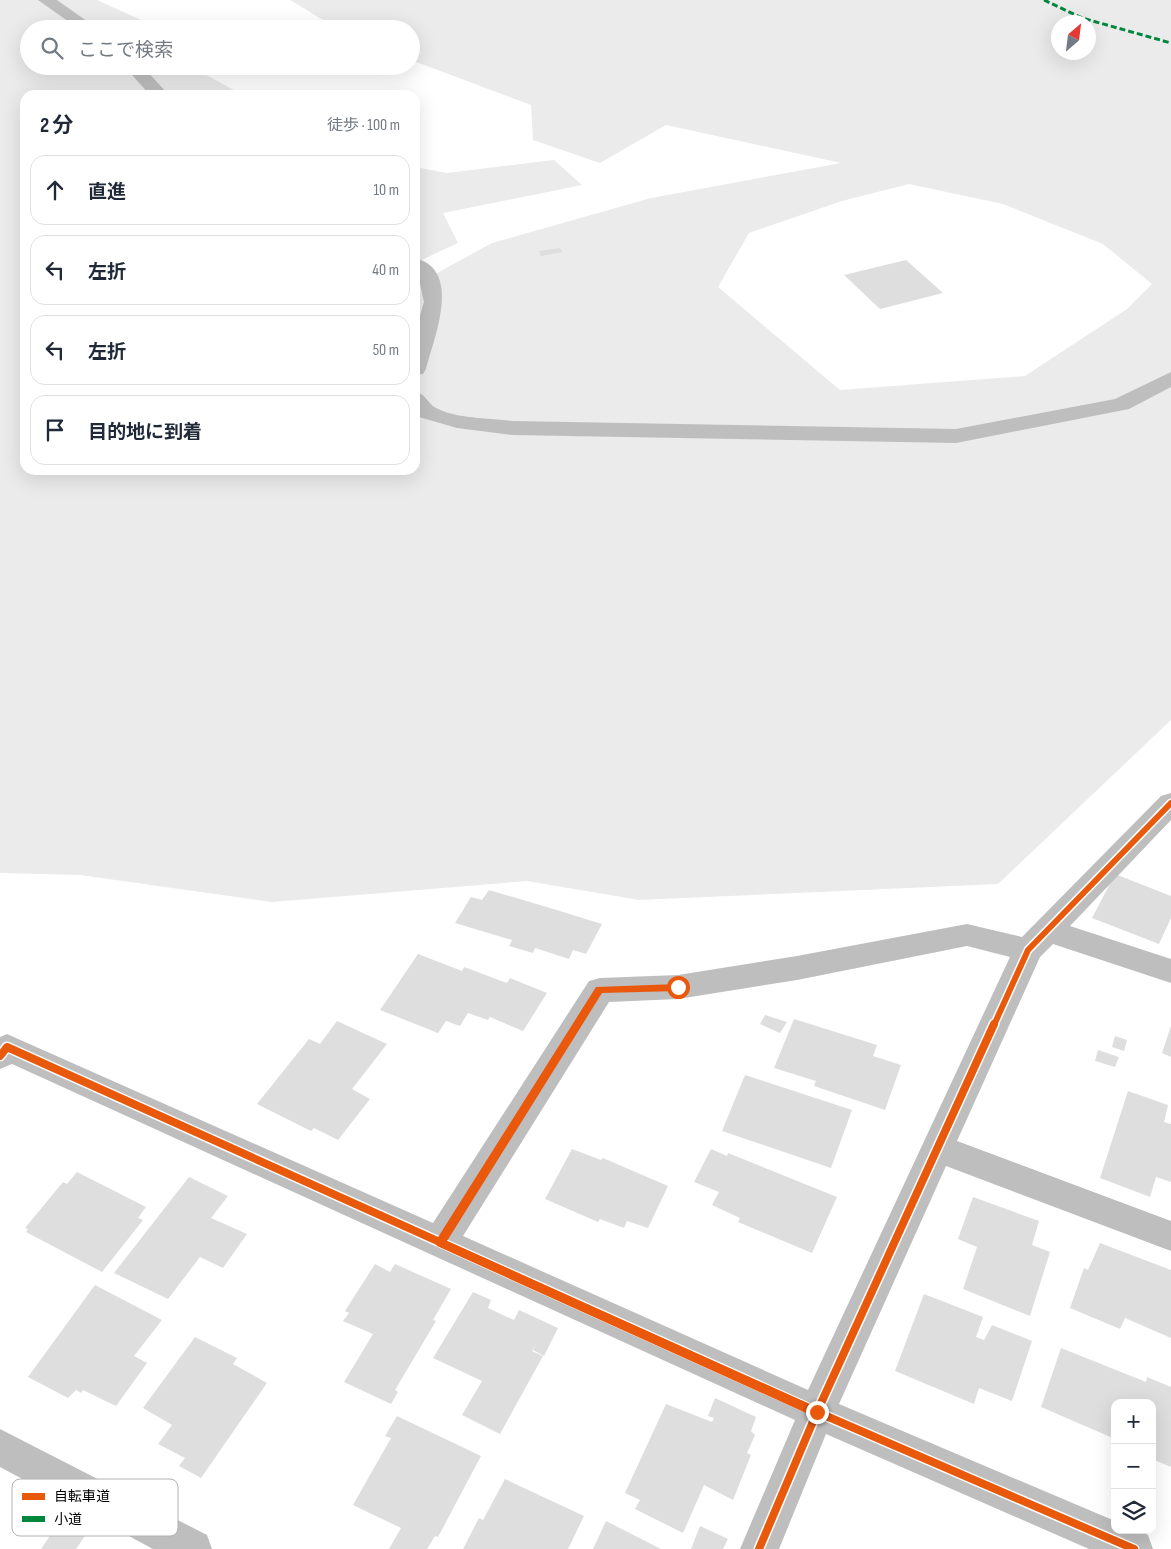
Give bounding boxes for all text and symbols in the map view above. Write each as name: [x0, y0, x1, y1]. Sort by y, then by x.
north arrow: [1051, 15, 1096, 60]
search box: [20, 20, 420, 75]
icon: search: [38, 34, 66, 62]
text: ここで検索: [78, 39, 173, 62]
text: 2 分: [40, 113, 73, 138]
text: 徒歩 · 100 m: [327, 116, 400, 135]
icon: ahead: [41, 176, 69, 204]
text: 直進: [88, 181, 126, 204]
text: 10 m: [373, 181, 399, 200]
icon: left: [41, 256, 69, 284]
text: 左折: [88, 261, 126, 284]
text: 40 m: [372, 261, 399, 280]
icon: left: [41, 336, 69, 364]
text: 左折: [88, 341, 126, 364]
text: 50 m: [373, 341, 399, 360]
icon: arrive: [41, 416, 69, 444]
text: 目的地に到着: [88, 421, 202, 444]
route start: [667, 976, 690, 999]
map controls: [1111, 1399, 1156, 1534]
button: +: [1111, 1399, 1156, 1444]
route end: [806, 1401, 829, 1424]
button: −: [1111, 1444, 1156, 1489]
legend: [12, 1479, 178, 1536]
text: 自転車道: [54, 1488, 110, 1505]
button: layers: [1111, 1489, 1156, 1534]
text: 小道: [54, 1511, 82, 1528]

